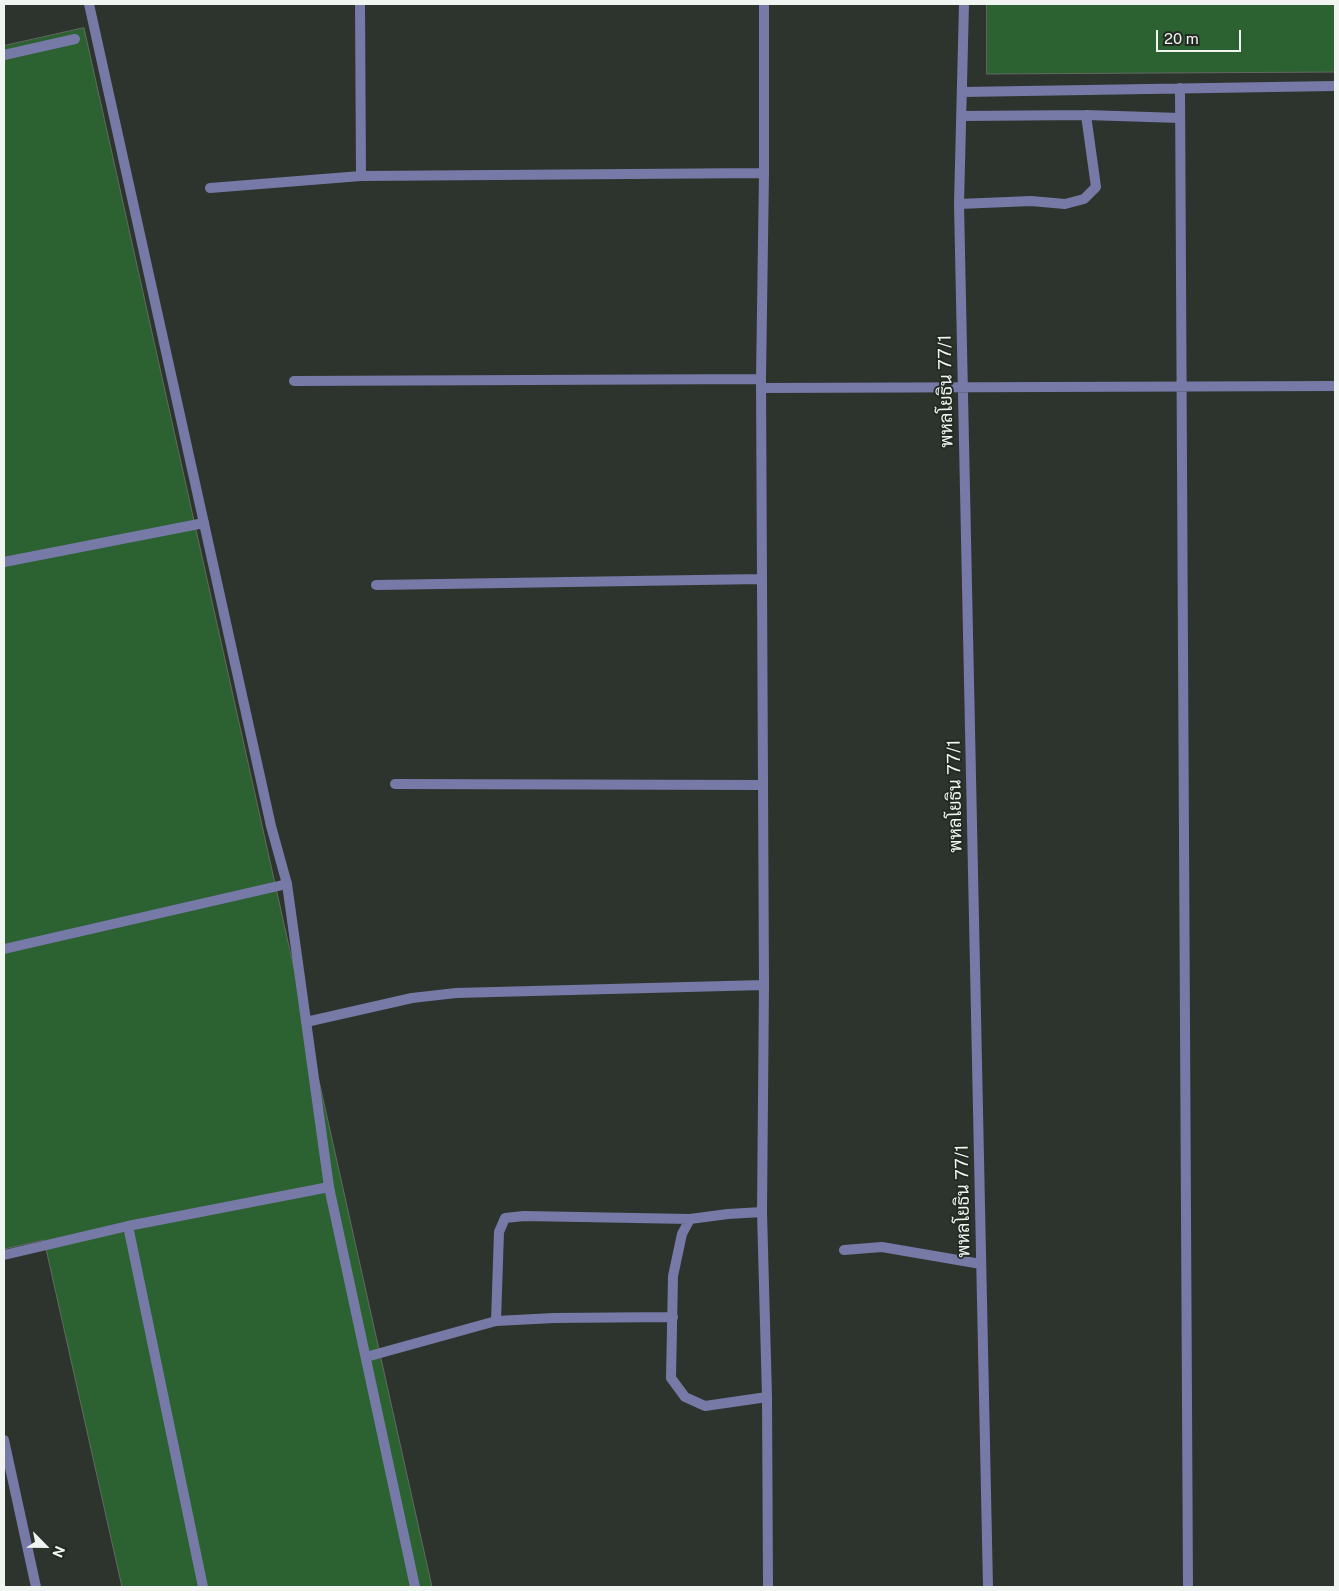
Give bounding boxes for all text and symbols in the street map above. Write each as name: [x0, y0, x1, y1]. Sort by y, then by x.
scale bar: [1159, 20, 1244, 52]
text: 20 m: [1164, 30, 1199, 47]
street label: พหลโยธิน 77/1: [934, 334, 958, 448]
street label: พหลโยธิน 77/1: [943, 739, 967, 853]
street label: พหลโยธิน 77/1: [951, 1144, 975, 1258]
north arrow: [20, 1521, 70, 1571]
text: N: [49, 1544, 68, 1560]

